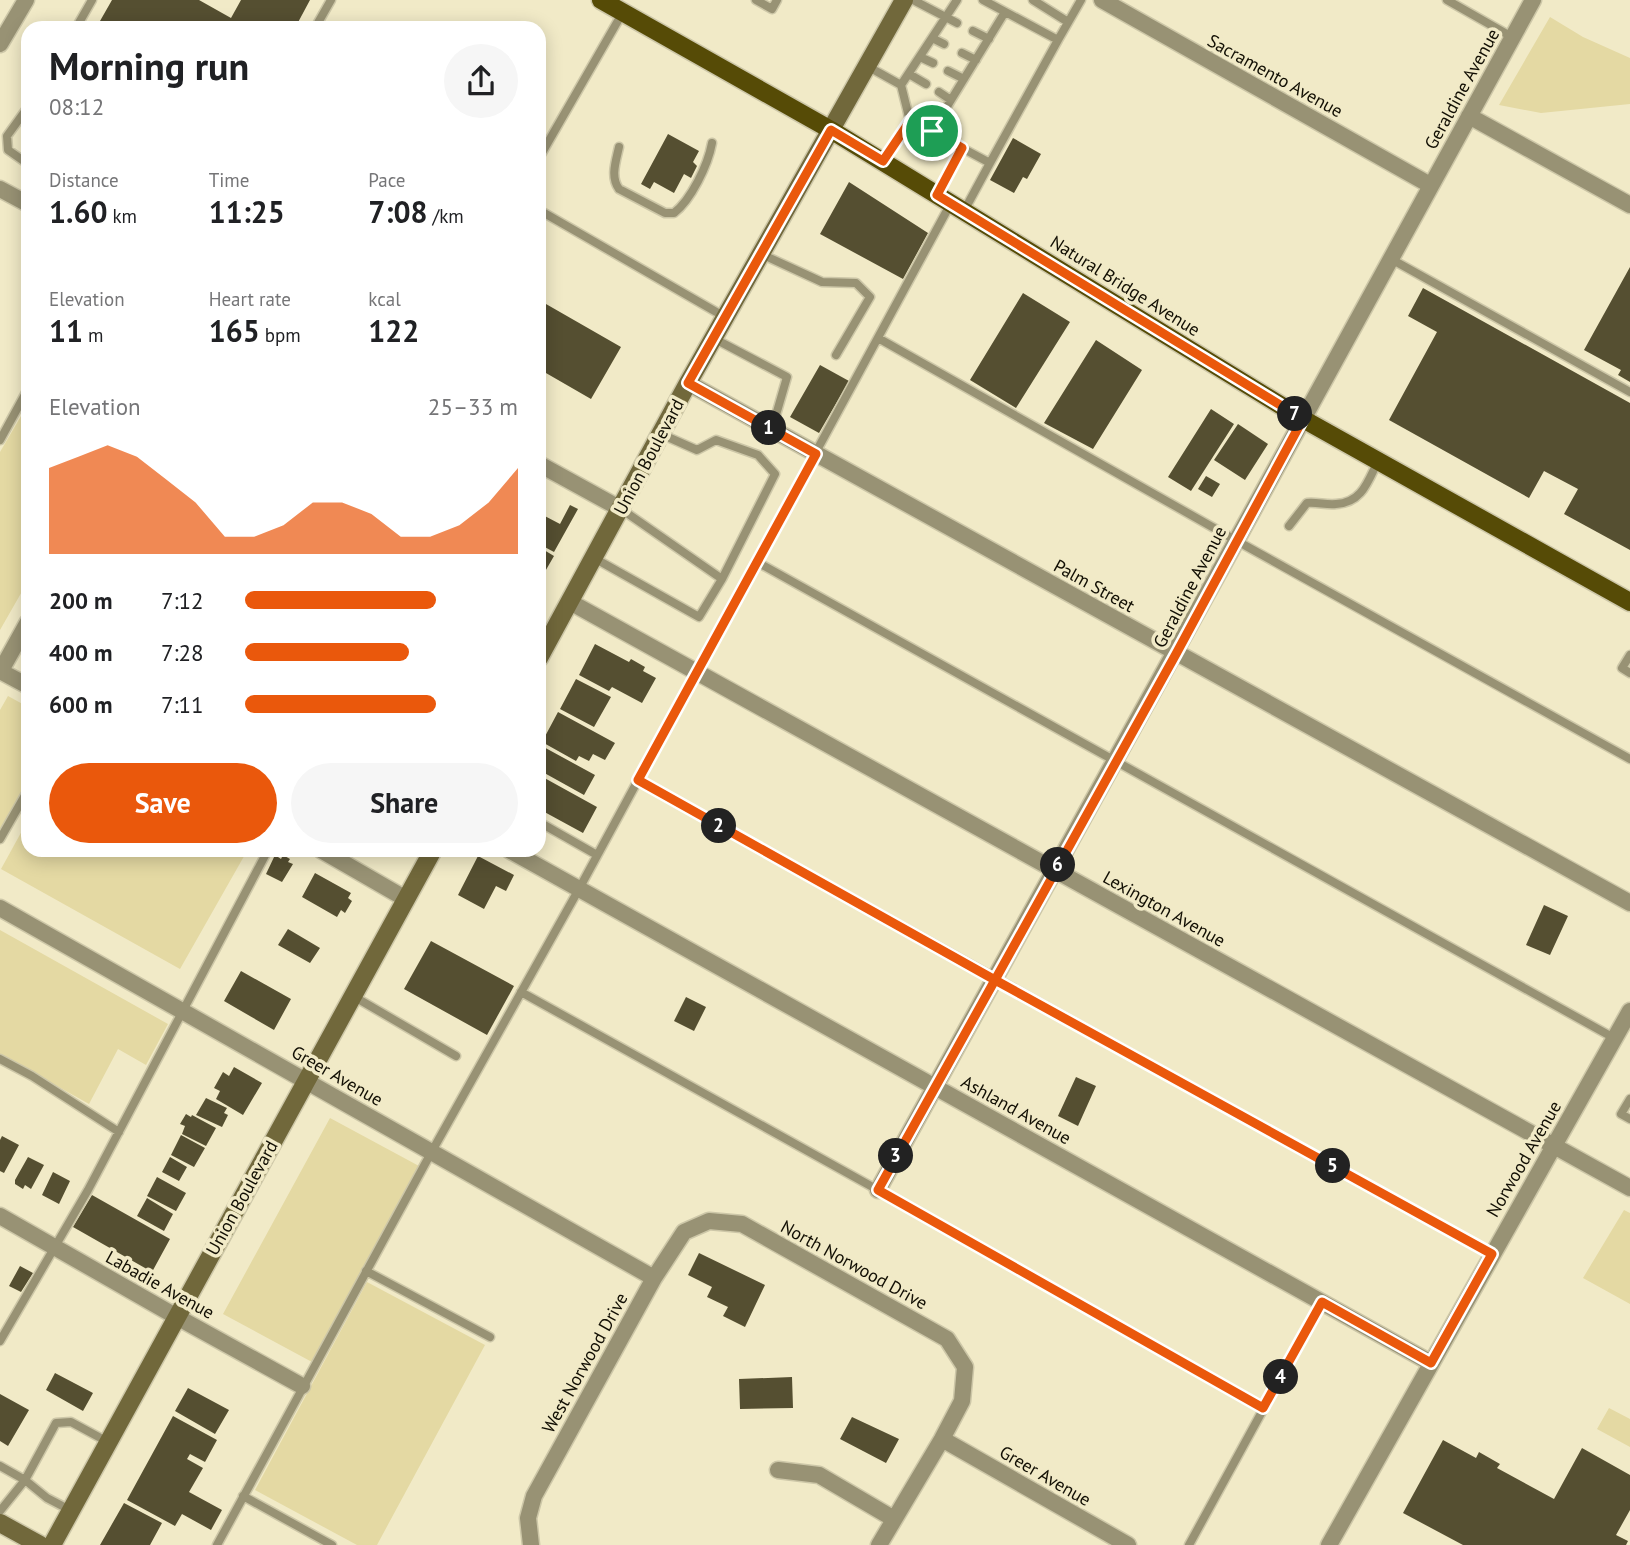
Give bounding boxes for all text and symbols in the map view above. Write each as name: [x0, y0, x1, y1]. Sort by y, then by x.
street label: Geraldine Avenue: [1419, 24, 1504, 153]
street label: Sacramento Avenue: [1204, 29, 1347, 122]
text: Morning run: [49, 41, 249, 90]
button: share: [444, 44, 518, 118]
text: 08:12: [49, 92, 104, 121]
pin: [902, 101, 962, 161]
icon: arrive: [913, 112, 951, 150]
text: Distance: [49, 168, 119, 192]
text: Time: [209, 168, 249, 192]
text: Pace: [368, 168, 406, 192]
text: 1.60: [49, 192, 107, 231]
text: 11:25: [209, 192, 285, 231]
text: 7:08: [368, 192, 427, 231]
text: km: [107, 204, 137, 228]
text: /km: [427, 204, 464, 228]
street label: Natural Bridge Avenue: [1046, 230, 1204, 341]
text: Elevation: [49, 287, 125, 311]
text: Heart rate: [209, 287, 291, 311]
text: kcal: [368, 287, 401, 311]
text: 11: [49, 311, 83, 350]
text: 165: [209, 311, 260, 350]
text: 122: [368, 311, 419, 350]
text: m: [83, 323, 104, 347]
text: bpm: [260, 323, 301, 347]
text: Elevation: [49, 392, 141, 421]
text: 25–33 m: [428, 392, 518, 421]
street label: Union Boulevard: [608, 395, 689, 519]
pin: 7: [1278, 396, 1312, 432]
text: 7: [1289, 401, 1300, 425]
pin: 1: [752, 410, 786, 446]
text: 1: [763, 415, 774, 439]
street label: Geraldine Avenue: [1148, 522, 1231, 652]
street label: Palm Street: [1050, 554, 1139, 617]
text: 200 m: [49, 586, 112, 615]
text: 7:12: [161, 586, 204, 615]
text: 400 m: [49, 638, 112, 667]
text: 7:28: [161, 638, 204, 667]
text: 600 m: [49, 690, 112, 719]
text: 7:11: [161, 690, 204, 719]
button: Save: [49, 763, 277, 843]
button: Share: [291, 763, 518, 843]
pin: 2: [702, 808, 736, 844]
text: 2: [713, 813, 724, 837]
pin: 6: [1040, 848, 1076, 882]
text: 6: [1052, 852, 1063, 876]
street label: Lexington Avenue: [1099, 865, 1229, 952]
street label: Greer Avenue: [287, 1040, 387, 1111]
street label: Ashland Avenue: [957, 1070, 1075, 1149]
street label: Norwood Avenue: [1481, 1097, 1566, 1221]
street label: Union Boulevard: [200, 1136, 283, 1259]
pin: 3: [878, 1138, 914, 1174]
text: 3: [890, 1143, 901, 1167]
pin: 5: [1316, 1148, 1350, 1184]
text: 5: [1327, 1153, 1338, 1177]
street label: North Norwood Drive: [777, 1215, 932, 1314]
street label: Labadie Avenue: [102, 1245, 219, 1324]
street label: West Norwood Drive: [536, 1289, 633, 1437]
pin: 4: [1264, 1360, 1298, 1394]
text: 4: [1275, 1364, 1286, 1388]
street label: Greer Avenue: [995, 1440, 1095, 1511]

